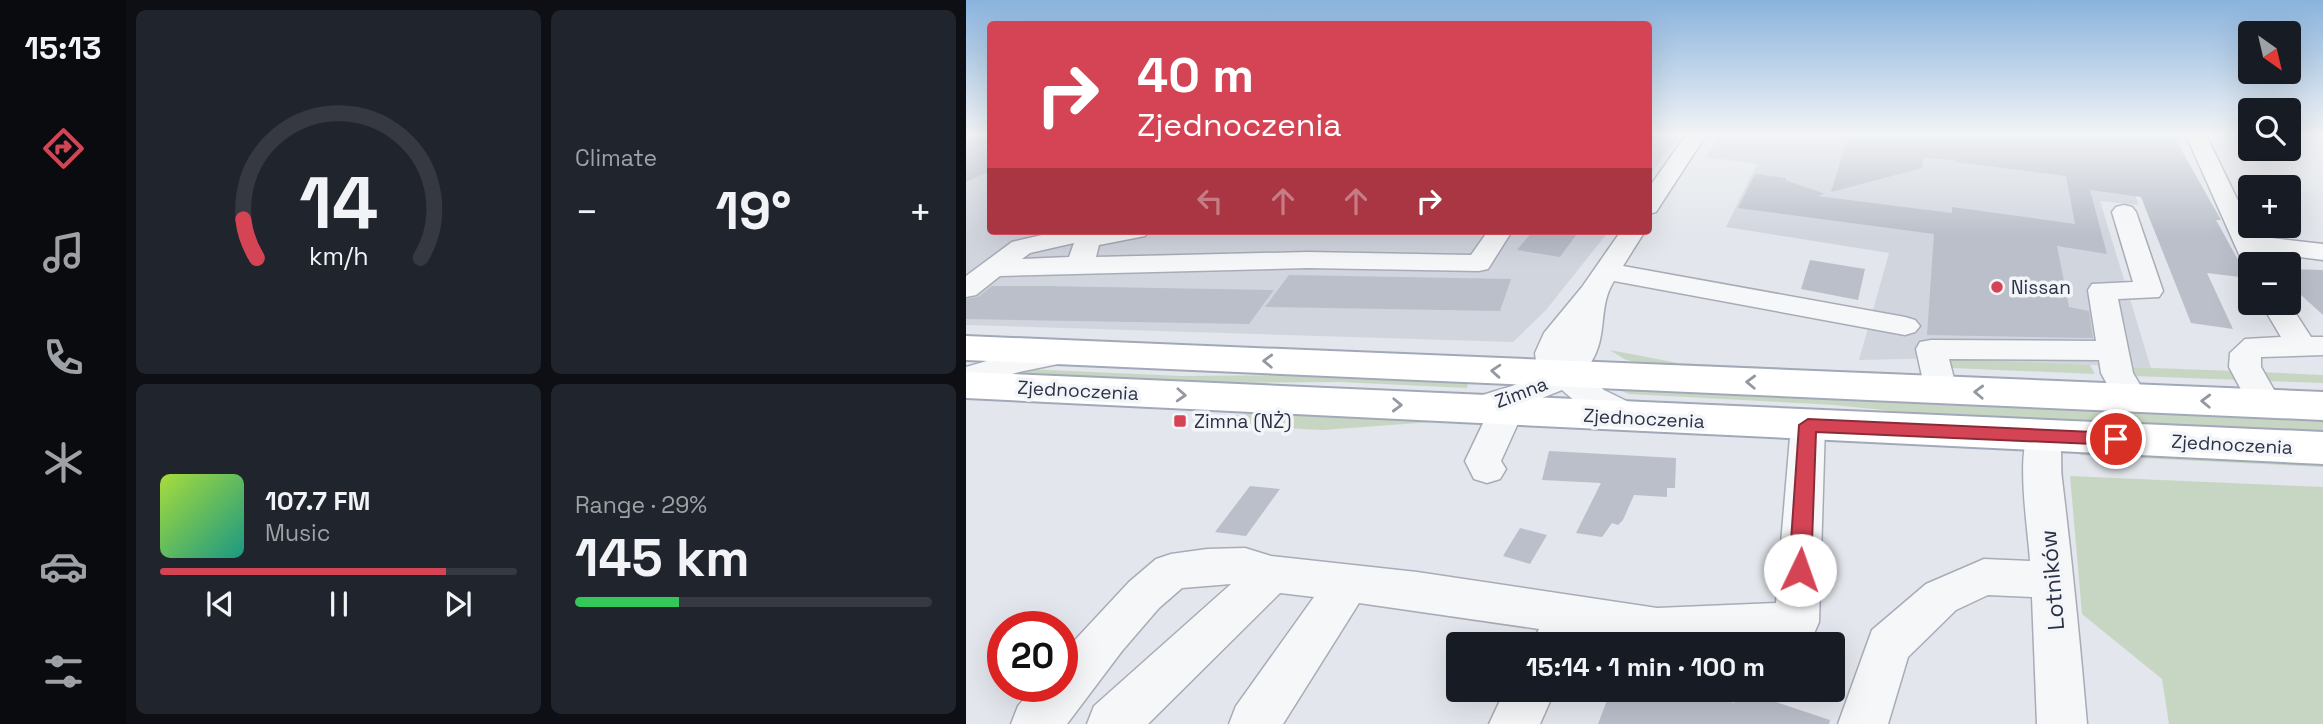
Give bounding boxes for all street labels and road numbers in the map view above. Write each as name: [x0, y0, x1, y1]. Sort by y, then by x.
street label: Zimna: [1491, 371, 1551, 414]
street label: Zjednoczenia: [1017, 375, 1139, 406]
street label: Zjednoczenia: [1583, 403, 1705, 434]
street label: Zjednoczenia: [2171, 429, 2293, 460]
street label: Lotników: [2033, 529, 2071, 631]

